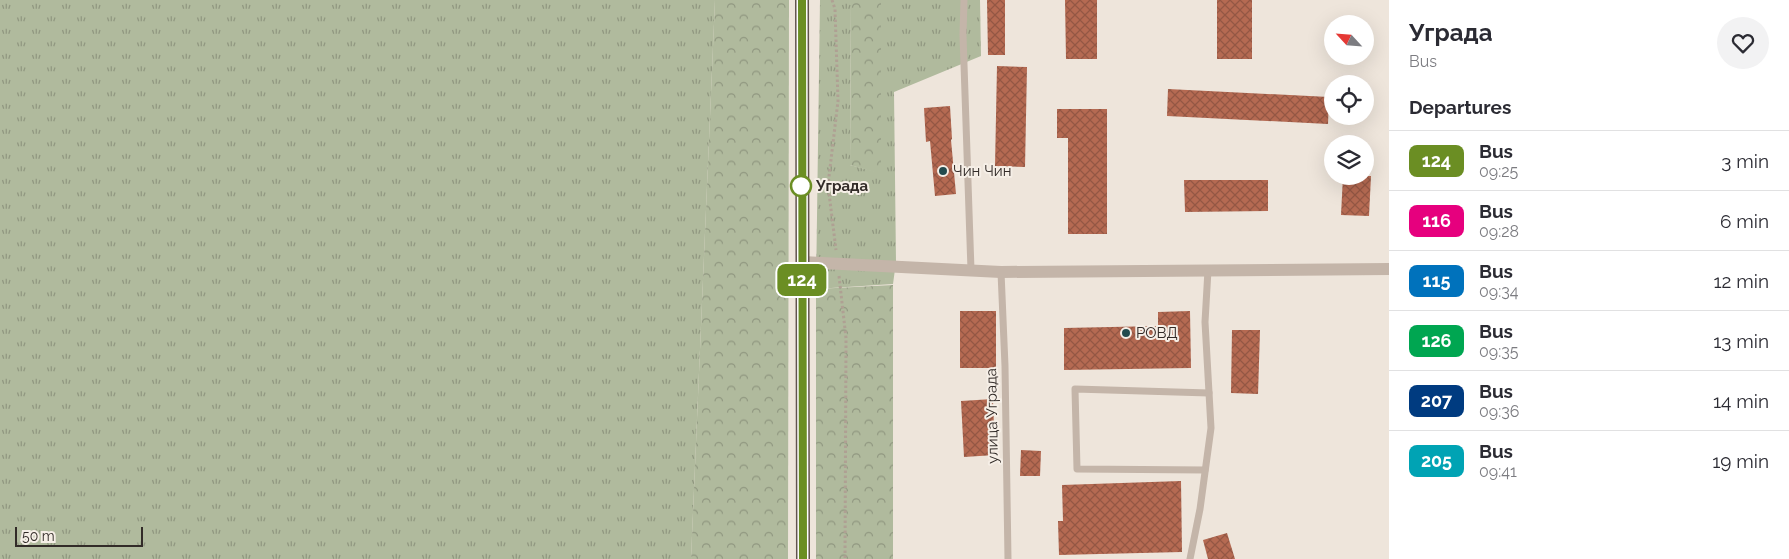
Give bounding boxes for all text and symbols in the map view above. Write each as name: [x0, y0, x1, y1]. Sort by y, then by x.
north arrow: [1324, 15, 1374, 65]
map controls: [1324, 15, 1374, 185]
button: heart: [1717, 17, 1769, 69]
text: Уграда: [1409, 18, 1492, 47]
text: Bus: [1409, 52, 1437, 71]
button: locate: [1324, 75, 1374, 125]
text: Departures: [1409, 96, 1511, 118]
button: layers: [1324, 135, 1374, 185]
text: Bus: [1479, 140, 1513, 162]
text: 124: [1422, 150, 1451, 171]
text: 3 min: [1721, 150, 1769, 172]
place label: Чин Чин: [953, 162, 1011, 180]
text: 09:25: [1479, 162, 1518, 181]
marker: Чин Чин: [937, 165, 949, 177]
marker: Уграда: [790, 175, 812, 197]
place label: Уграда: [815, 177, 869, 195]
text: Bus: [1479, 200, 1513, 222]
text: 116: [1422, 210, 1451, 231]
text: 6 min: [1720, 210, 1769, 232]
text: 09:28: [1479, 222, 1519, 241]
text: Bus: [1479, 260, 1513, 282]
line badge: 124: [773, 264, 831, 296]
text: 124: [787, 269, 817, 290]
text: 115: [1423, 270, 1450, 291]
text: 12 min: [1713, 270, 1769, 292]
text: 09:34: [1479, 282, 1518, 301]
text: Bus: [1479, 320, 1513, 342]
place label: РОВД: [1136, 324, 1178, 342]
marker: РОВД: [1120, 327, 1132, 339]
text: 126: [1422, 330, 1451, 351]
text: 13 min: [1713, 330, 1769, 352]
text: 09:35: [1479, 342, 1518, 361]
street label: улица Уграда: [982, 368, 1002, 464]
text: Bus: [1479, 380, 1513, 402]
text: 207: [1421, 390, 1452, 411]
text: 14 min: [1713, 390, 1769, 412]
text: 09:36: [1479, 402, 1519, 421]
text: Bus: [1479, 440, 1513, 462]
text: 205: [1421, 450, 1452, 471]
text: 19 min: [1712, 450, 1769, 472]
text: 09:41: [1479, 462, 1517, 481]
scale bar: [15, 524, 142, 547]
text: 50 m: [22, 528, 55, 544]

